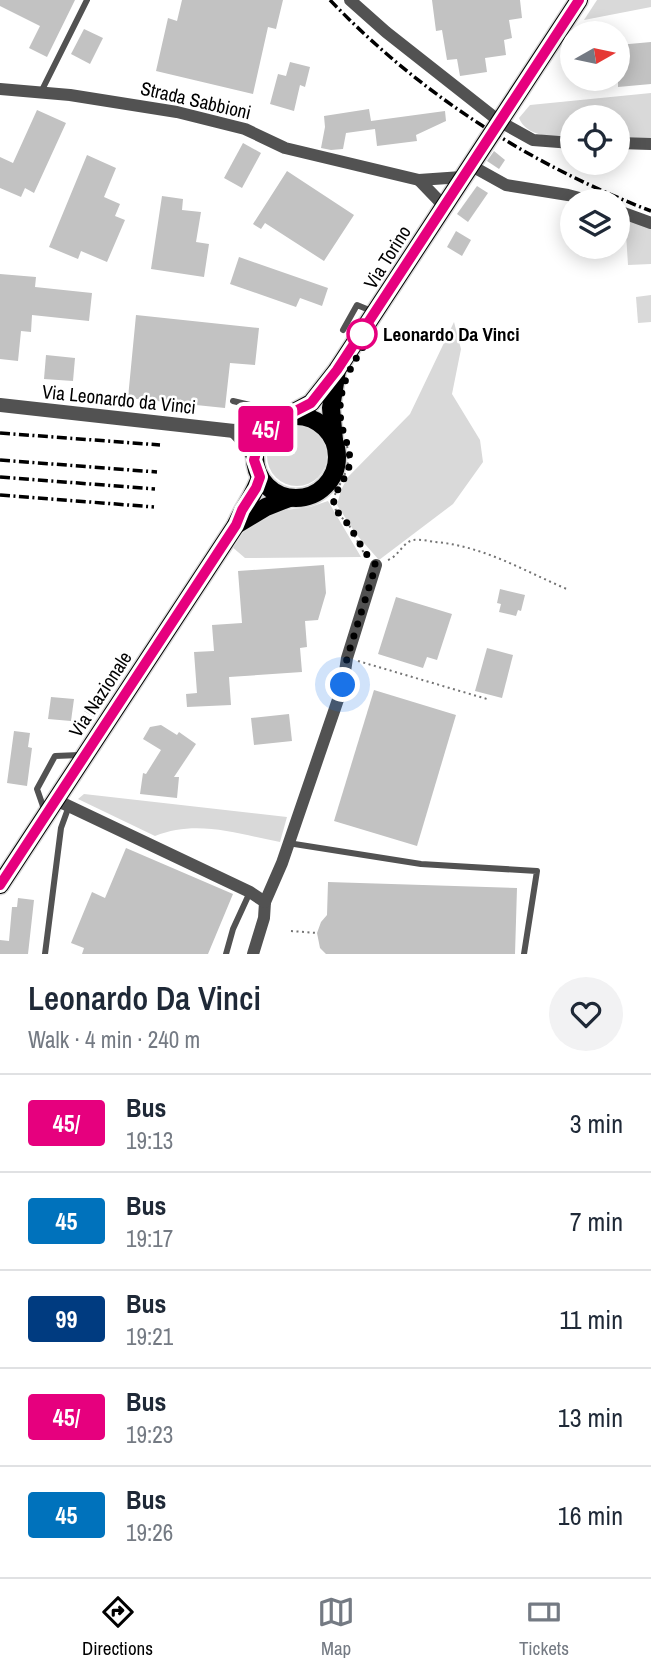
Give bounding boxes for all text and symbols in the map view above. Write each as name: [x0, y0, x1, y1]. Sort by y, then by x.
north arrow: [560, 21, 630, 91]
map controls: [560, 21, 630, 259]
street label: Strada Sabbioni: [138, 75, 254, 125]
button: locate: [560, 105, 630, 175]
button: layers: [560, 189, 630, 259]
street label: Via Torino: [357, 220, 417, 294]
marker: Leonardo Da Vinci: [347, 319, 377, 349]
place label: Leonardo Da Vinci: [383, 321, 520, 347]
street label: Via Leonardo da Vinci: [41, 378, 197, 420]
line badge: 45/: [226, 406, 306, 452]
text: 45/: [252, 413, 280, 445]
street label: Via Nazionale: [63, 646, 137, 742]
your location: [325, 667, 360, 702]
text: Leonardo Da Vinci: [28, 976, 261, 1020]
button: heart: [549, 977, 623, 1051]
text: Walk · 4 min · 240 m: [28, 1024, 200, 1055]
text: Bus: [126, 1090, 166, 1125]
text: 3 min: [570, 1106, 623, 1141]
text: 45/: [53, 1107, 80, 1139]
text: 19:13: [126, 1125, 173, 1156]
text: Bus: [126, 1188, 166, 1223]
text: 7 min: [570, 1204, 623, 1239]
text: 45: [56, 1205, 77, 1237]
text: 19:17: [126, 1223, 173, 1254]
text: Bus: [126, 1286, 166, 1321]
text: 11 min: [559, 1302, 623, 1337]
text: 99: [56, 1303, 77, 1335]
text: 19:21: [126, 1321, 173, 1352]
text: Bus: [126, 1384, 166, 1419]
text: 13 min: [558, 1400, 623, 1435]
text: 45/: [53, 1401, 80, 1433]
text: 19:23: [126, 1419, 173, 1450]
text: Bus: [126, 1482, 166, 1517]
text: 16 min: [558, 1498, 623, 1533]
text: 45: [56, 1499, 77, 1531]
text: 19:26: [126, 1517, 173, 1548]
tab: Directions: [82, 1593, 153, 1661]
tab: Map: [317, 1593, 355, 1661]
tab: Tickets: [519, 1593, 569, 1661]

